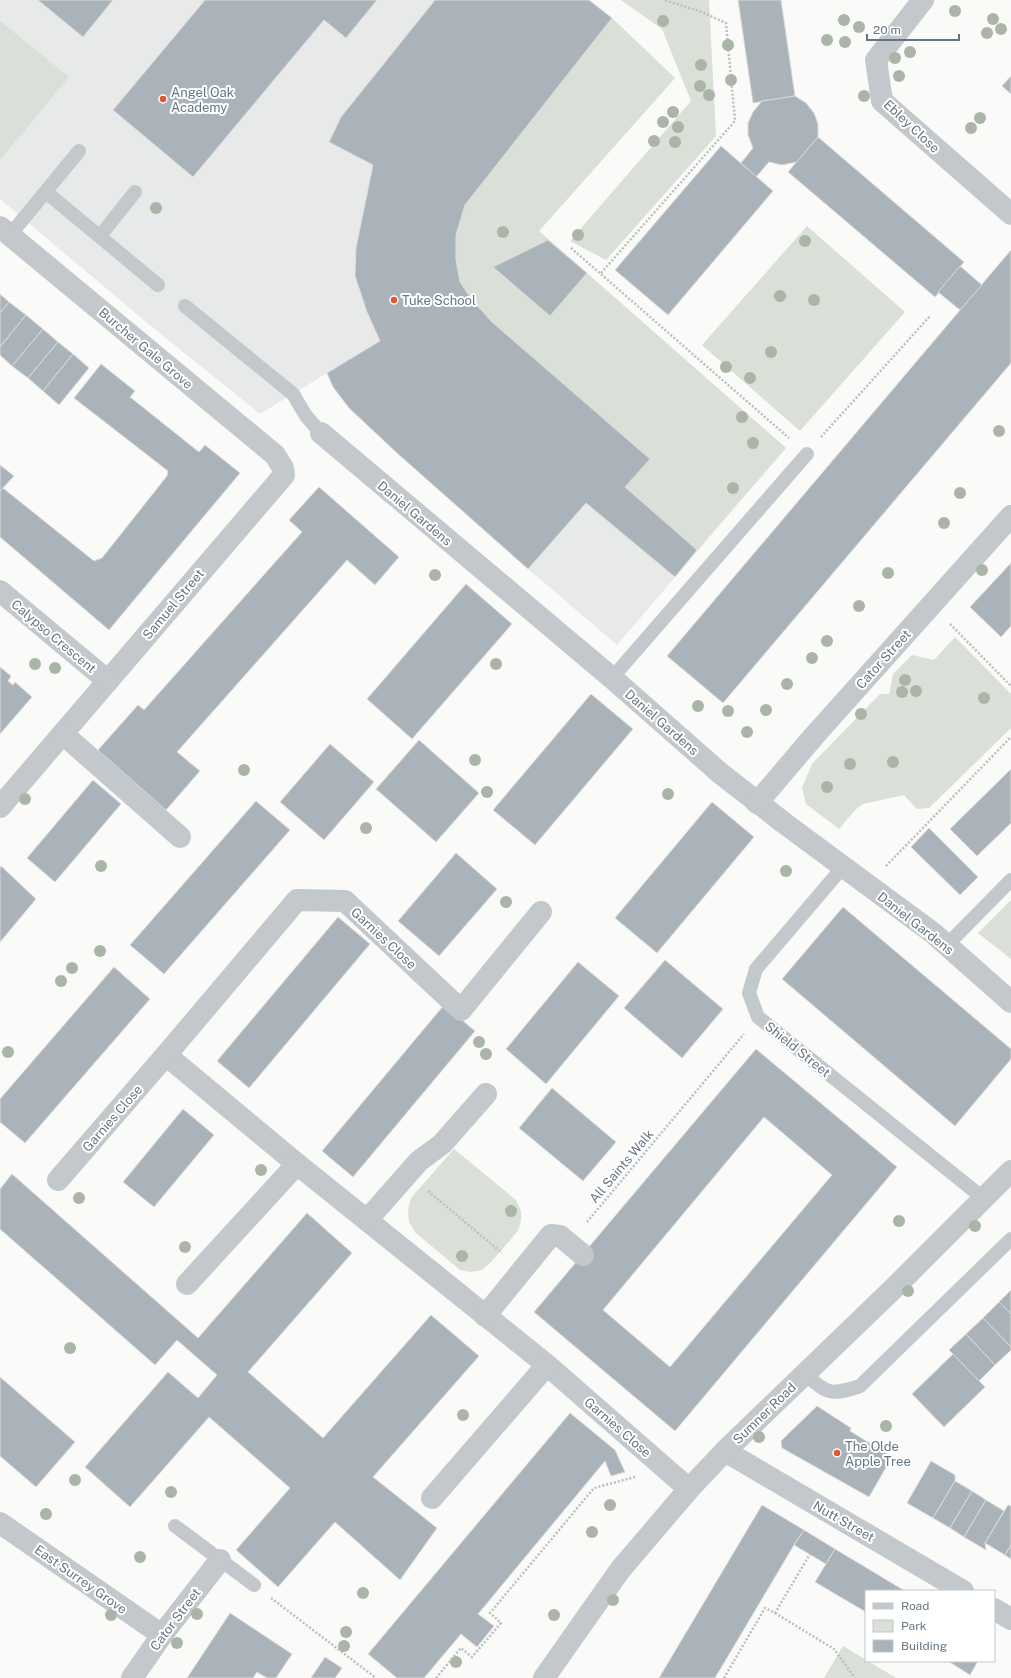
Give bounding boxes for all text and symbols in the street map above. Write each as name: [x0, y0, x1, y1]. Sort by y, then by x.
scale bar: [867, 16, 959, 42]
text: 20 m: [873, 23, 901, 37]
place label: Angel Oak Academy: [171, 85, 234, 115]
marker: Angel Oak Academy: [158, 94, 168, 104]
street label: Ebley Close: [881, 97, 943, 156]
place label: Tuke School: [402, 293, 476, 308]
marker: Tuke School: [389, 295, 399, 305]
street label: Burcher Gale Grove: [96, 305, 196, 392]
street label: Daniel Gardens: [375, 478, 455, 549]
street label: Samuel Street: [140, 566, 207, 643]
street label: Calypso Crescent: [8, 597, 99, 676]
street label: Cator Street: [853, 627, 914, 692]
street label: Daniel Gardens: [622, 686, 701, 758]
street label: Daniel Gardens: [875, 889, 957, 958]
street label: Garnies Close: [348, 904, 419, 972]
street label: Shield Street: [762, 1019, 833, 1080]
street label: Garnies Close: [79, 1082, 145, 1155]
street label: All Saints Walk: [586, 1127, 656, 1206]
street label: Sumner Road: [730, 1380, 799, 1447]
street label: Garnies Close: [581, 1394, 654, 1460]
place label: The Olde Apple Tree: [845, 1439, 911, 1469]
marker: The Olde Apple Tree: [832, 1448, 842, 1458]
street label: Nutt Street: [811, 1498, 877, 1545]
street label: East Surrey Grove: [32, 1542, 130, 1617]
street label: Cator Street: [147, 1585, 204, 1653]
legend: [865, 1590, 995, 1662]
text: Road: [901, 1599, 929, 1613]
text: Park: [901, 1619, 927, 1633]
text: Building: [901, 1639, 947, 1653]

